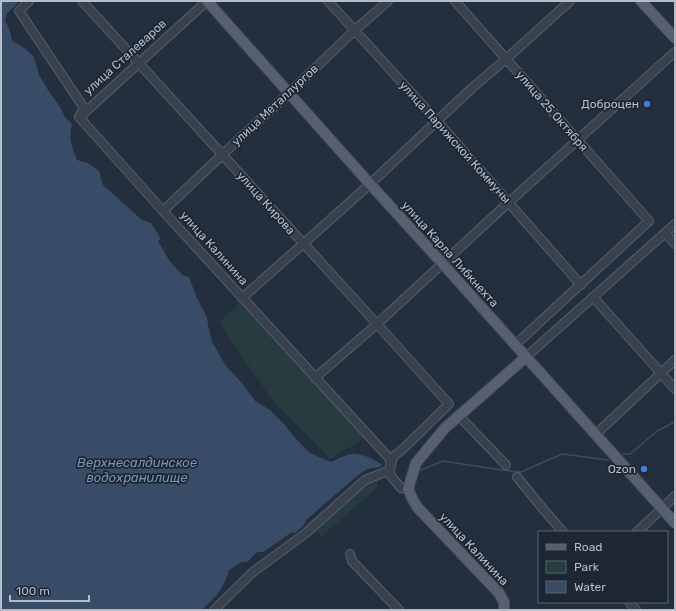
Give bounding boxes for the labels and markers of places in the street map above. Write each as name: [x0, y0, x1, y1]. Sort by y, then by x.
place label: Доброцен: [581, 97, 639, 111]
marker: Доброцен: [642, 99, 652, 109]
place label: Ozon: [608, 462, 636, 476]
marker: Ozon: [639, 464, 649, 474]

